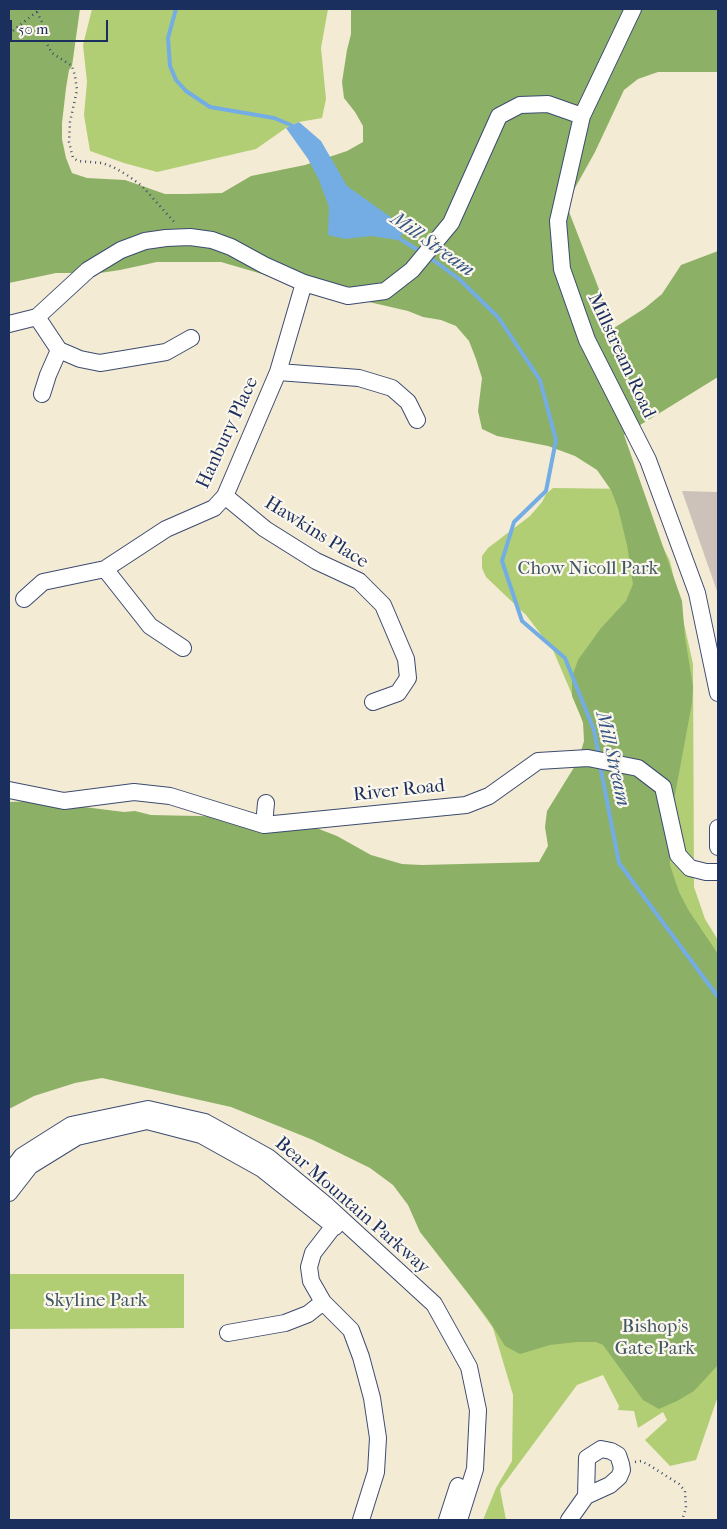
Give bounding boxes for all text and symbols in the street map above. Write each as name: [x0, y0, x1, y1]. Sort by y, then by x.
scale bar: [12, 10, 110, 42]
text: 50 m: [18, 20, 48, 38]
water label: Mill Stream: [385, 207, 479, 283]
street label: Millstream Road: [582, 290, 660, 422]
street label: Hanbury Place: [192, 373, 264, 493]
street label: Hawkins Place: [260, 492, 372, 574]
park label: Chow Nicoll Park: [518, 558, 658, 580]
water label: Mill Stream: [589, 709, 635, 809]
street label: River Road: [352, 775, 446, 807]
street label: Bear Mountain Parkway: [270, 1133, 434, 1279]
park label: Skyline Park: [45, 1290, 147, 1312]
park label: Bishop's Gate Park: [615, 1316, 695, 1360]

